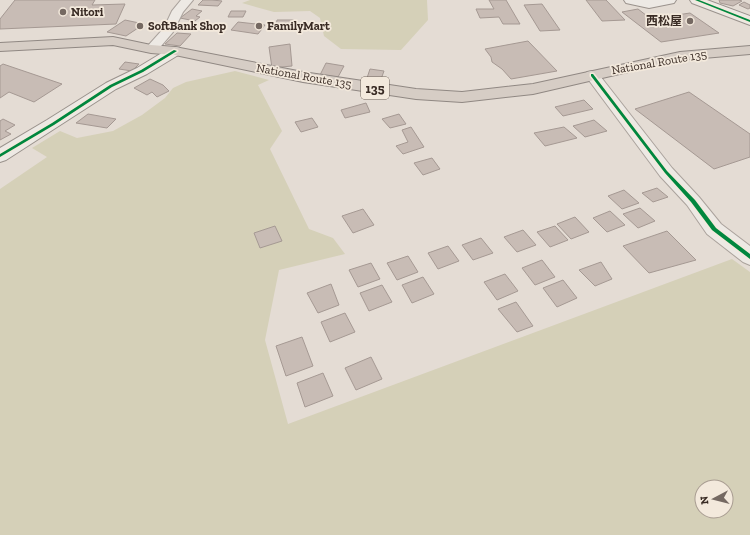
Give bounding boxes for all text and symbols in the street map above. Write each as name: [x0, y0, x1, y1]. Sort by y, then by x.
place label: Nitori: [71, 5, 104, 19]
marker: Nitori: [58, 7, 68, 17]
place label: 西松屋: [646, 14, 682, 28]
marker: 西松屋: [685, 16, 695, 26]
place label: SoftBank Shop: [148, 19, 226, 33]
place label: FamilyMart: [267, 19, 330, 33]
marker: SoftBank Shop: [135, 21, 145, 31]
marker: FamilyMart: [254, 21, 264, 31]
street label: National Route 135: [610, 47, 708, 77]
street label: National Route 135: [255, 61, 353, 91]
road number: 135: [361, 77, 389, 99]
north arrow: [694, 479, 734, 519]
text: N: [698, 495, 712, 505]

